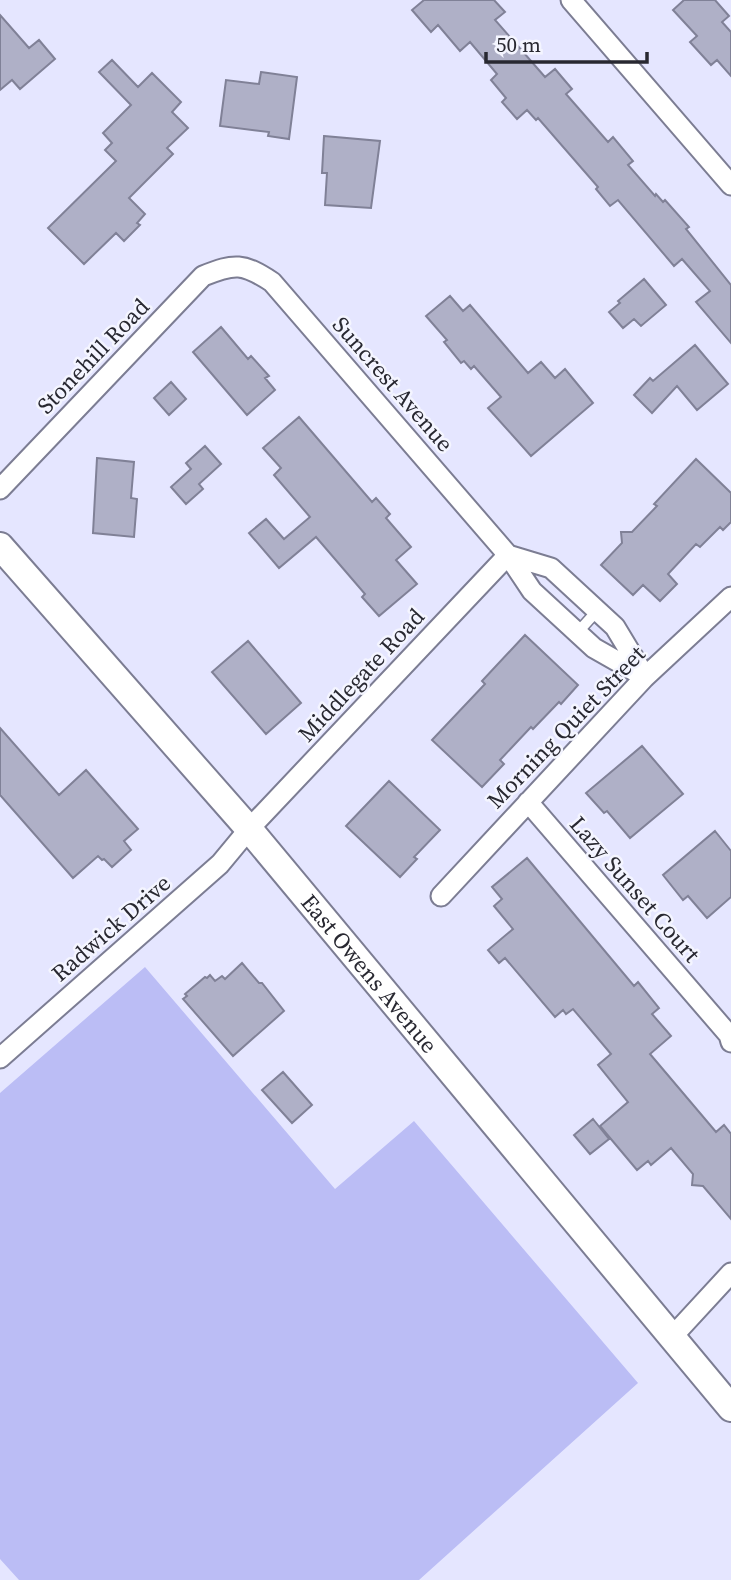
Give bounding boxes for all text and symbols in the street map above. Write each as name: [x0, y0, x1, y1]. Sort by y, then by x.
scale bar: [486, 21, 647, 65]
text: 50 m: [496, 30, 541, 59]
street label: Stonehill Road: [30, 291, 156, 421]
street label: Suncrest Avenue: [325, 309, 461, 459]
street label: Middlegate Road: [291, 601, 431, 749]
street label: Morning Quiet Street: [480, 638, 653, 816]
street label: Lazy Sunset Court: [562, 809, 708, 969]
street label: Radwick Drive: [45, 867, 177, 989]
street label: East Owens Avenue: [294, 887, 445, 1060]

